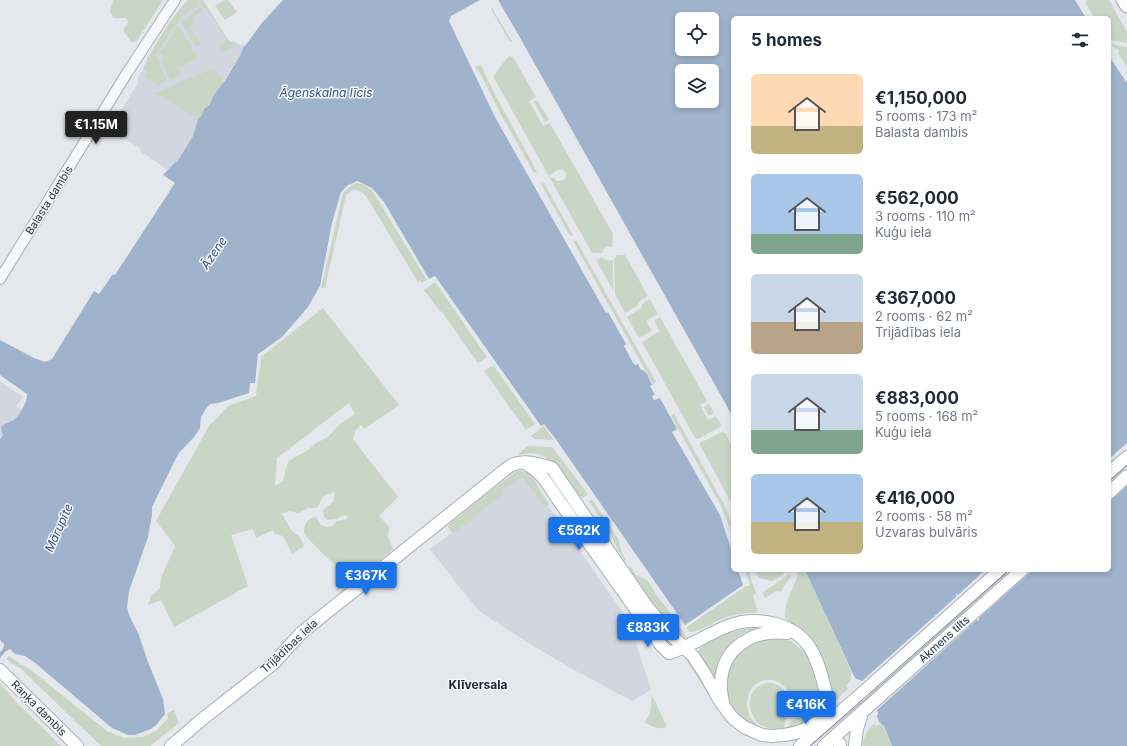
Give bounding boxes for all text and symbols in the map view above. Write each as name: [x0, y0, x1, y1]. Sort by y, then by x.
map controls: [675, 12, 719, 108]
button: locate: [675, 12, 719, 56]
icon: filters: [1069, 29, 1091, 51]
text: 5 homes: [751, 30, 822, 50]
button: layers: [675, 64, 719, 108]
water label: Āgenskalna līcis: [278, 85, 373, 100]
text: €1,150,000: [875, 88, 967, 108]
icon: home: [783, 90, 831, 138]
text: 5 rooms · 173 m²: [875, 108, 977, 124]
pin: €1.15M: [63, 111, 129, 145]
text: €1.15M: [74, 116, 118, 132]
text: Balasta dambis: [875, 124, 968, 140]
street label: Balasta dambis: [22, 163, 76, 237]
text: €562,000: [875, 188, 959, 208]
icon: home: [783, 190, 831, 238]
text: 3 rooms · 110 m²: [875, 208, 976, 224]
text: Kuģu iela: [875, 224, 931, 240]
water label: Āzene: [197, 234, 230, 273]
text: €367,000: [875, 288, 956, 308]
icon: home: [783, 290, 831, 338]
text: 2 rooms · 62 m²: [875, 308, 973, 324]
text: Trijādības iela: [875, 324, 961, 340]
text: €883,000: [875, 388, 959, 408]
icon: home: [783, 390, 831, 438]
text: 5 rooms · 168 m²: [875, 408, 978, 424]
text: Kuģu iela: [875, 424, 931, 440]
text: €416,000: [875, 488, 955, 508]
icon: home: [783, 490, 831, 538]
water label: Mārupīte: [41, 501, 76, 554]
text: 2 rooms · 58 m²: [875, 508, 973, 524]
pin: €562K: [551, 517, 607, 551]
text: €562K: [557, 522, 601, 538]
text: Uzvaras bulvāris: [875, 524, 978, 540]
pin: €367K: [338, 562, 394, 596]
text: €367K: [345, 567, 387, 583]
street label: Akmens tilts: [916, 612, 972, 665]
pin: €883K: [620, 614, 676, 648]
street label: Trijādības iela: [258, 616, 320, 676]
text: €883K: [626, 619, 670, 635]
street label: Raņķa dambis: [8, 677, 70, 739]
district label: Klīversala: [449, 677, 507, 692]
pin: €416K: [778, 691, 834, 725]
text: €416K: [786, 696, 826, 712]

